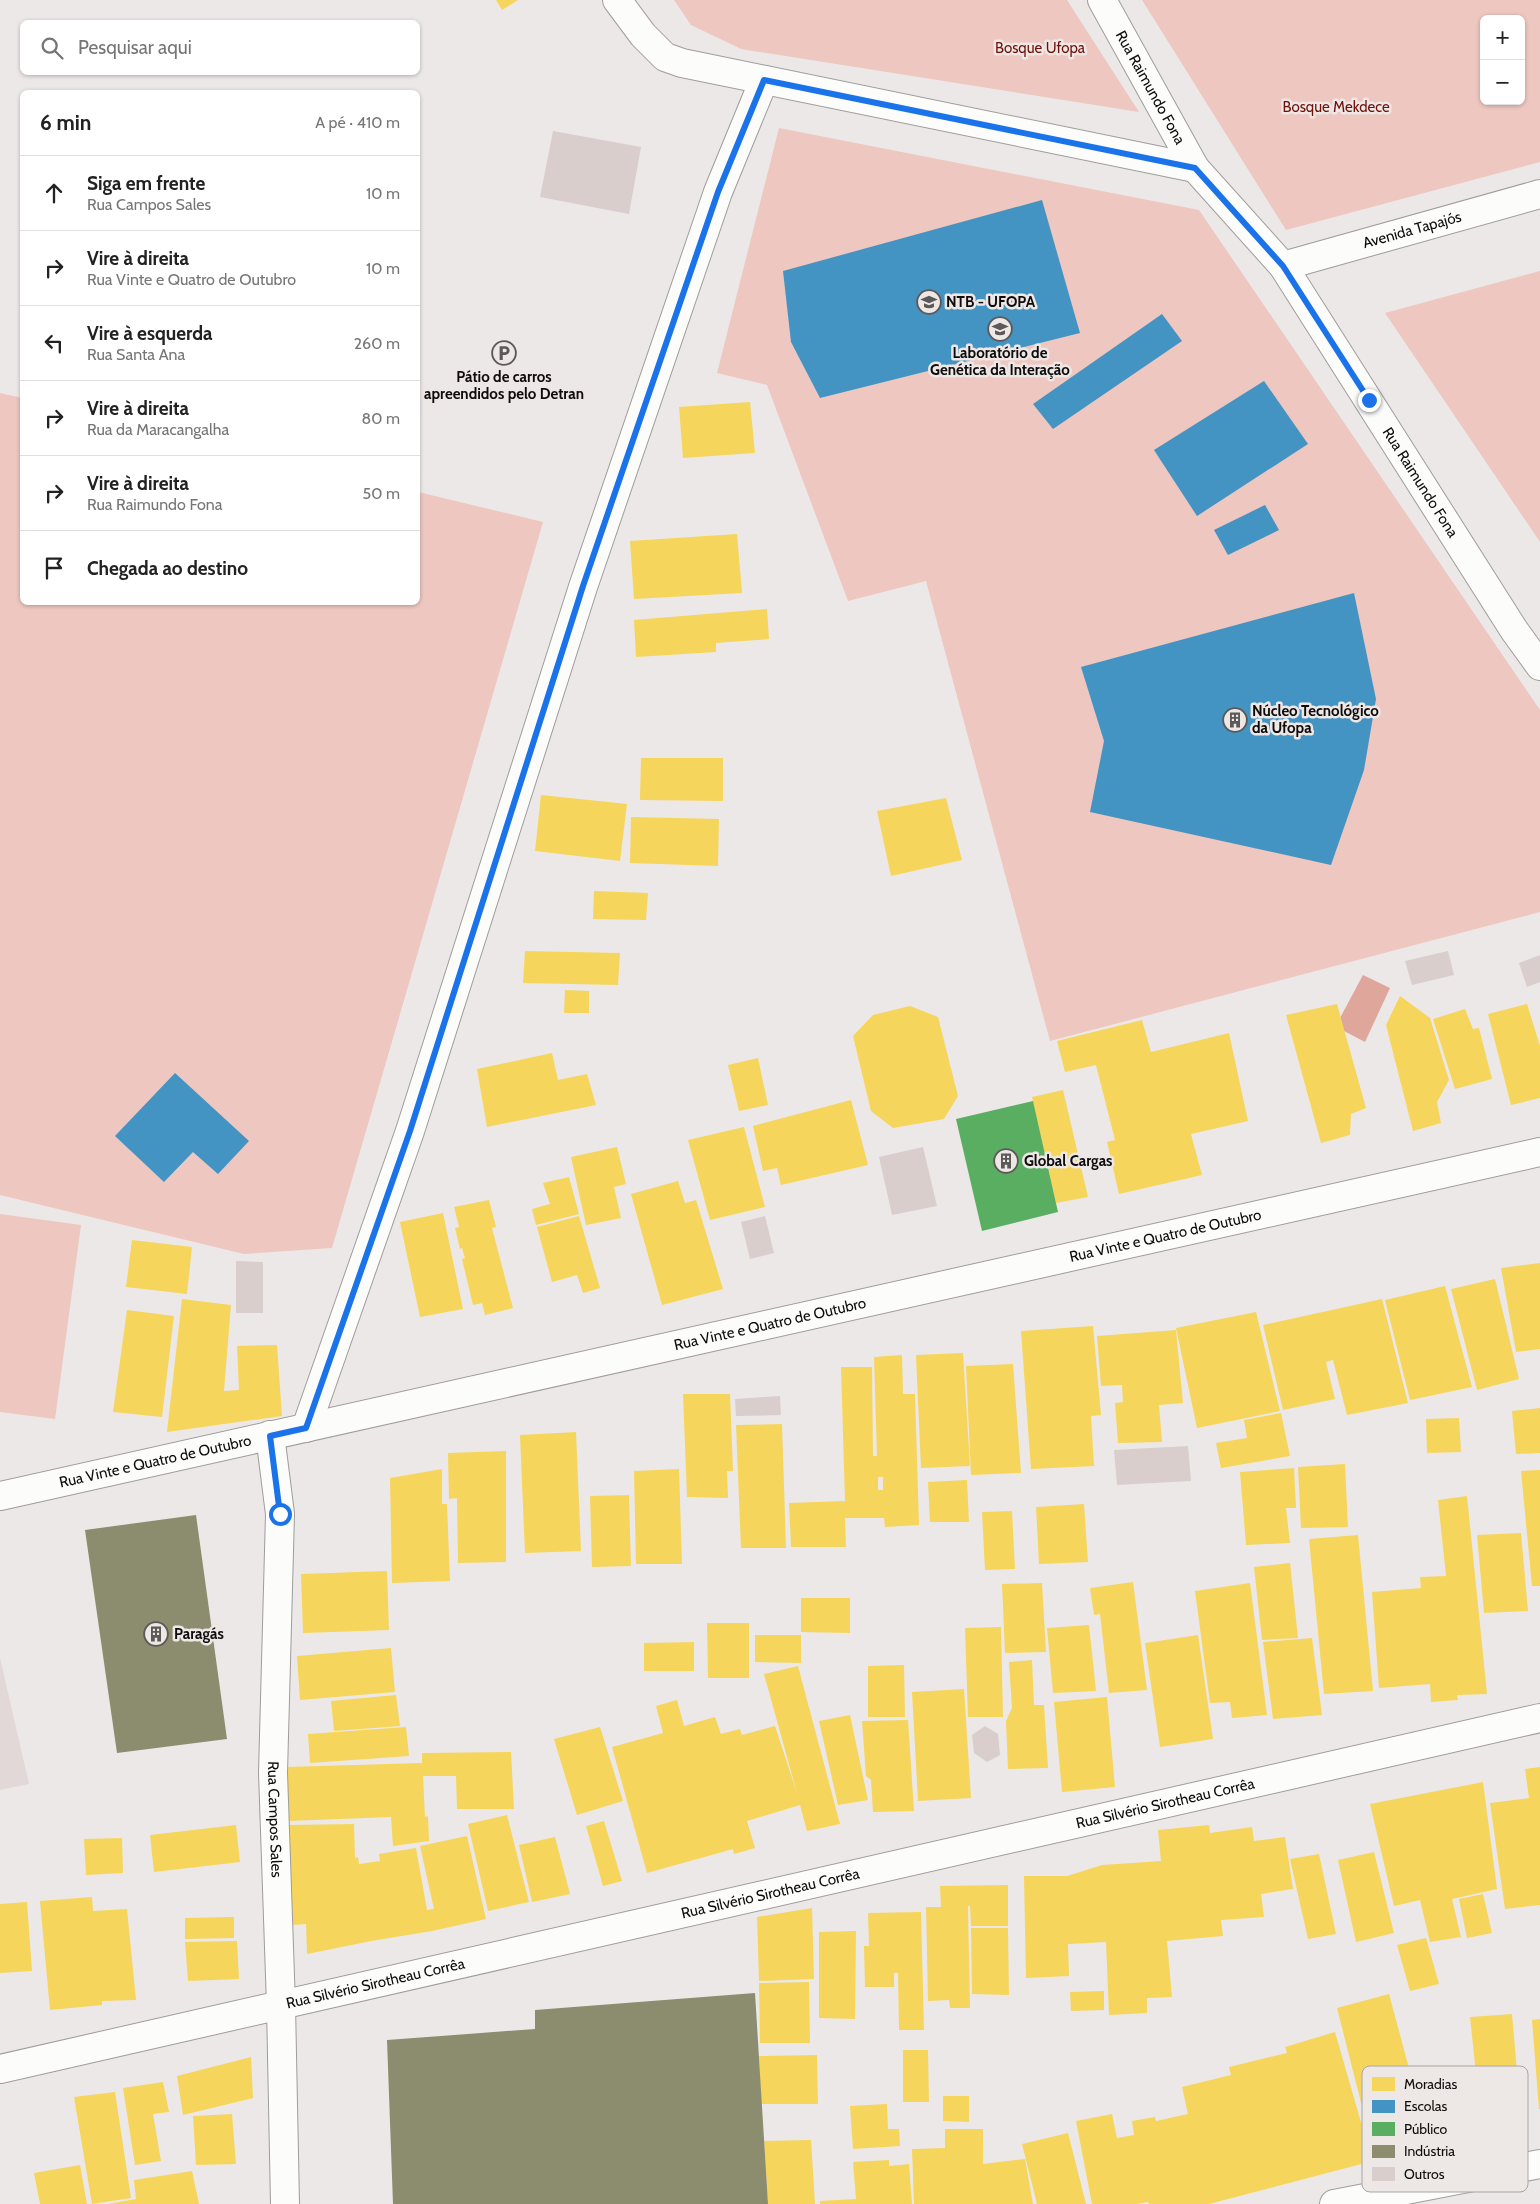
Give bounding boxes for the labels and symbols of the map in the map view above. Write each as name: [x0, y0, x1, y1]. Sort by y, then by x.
street label: Rua Raimundo Fona: [1112, 28, 1189, 148]
park label: Bosque Ufopa: [995, 39, 1086, 57]
park label: Bosque Mekdece: [1282, 98, 1390, 116]
street label: Avenida Tapajós: [1361, 207, 1463, 252]
school or university icon: NTB - UFOPA: [916, 289, 942, 315]
place label: NTB - UFOPA: [946, 293, 1036, 311]
school or university icon: Laboratório de Genética da Interação: [987, 316, 1013, 342]
parking icon: Pátio de carros apreendidos pelo Detran: [491, 340, 517, 366]
place label: Laboratório de Genética da Interação: [930, 344, 1070, 379]
place label: Pátio de carros apreendidos pelo Detran: [424, 368, 584, 403]
route end: [1358, 389, 1381, 412]
street label: Rua Raimundo Fona: [1379, 424, 1462, 542]
place label: Núcleo Tecnológico da Ufopa: [1252, 702, 1379, 737]
building icon: Núcleo Tecnológico da Ufopa: [1222, 707, 1248, 733]
building icon: Global Cargas: [993, 1148, 1019, 1174]
place label: Global Cargas: [1024, 1152, 1112, 1170]
street label: Rua Vinte e Quatro de Outubro: [1068, 1206, 1263, 1266]
street label: Rua Vinte e Quatro de Outubro: [672, 1294, 868, 1354]
street label: Rua Vinte e Quatro de Outubro: [57, 1431, 253, 1492]
route start: [269, 1503, 292, 1526]
building icon: Paragás: [143, 1621, 169, 1647]
place label: Paragás: [174, 1625, 224, 1643]
street label: Rua Campos Sales: [264, 1761, 286, 1878]
street label: Rua Silvério Sirotheau Corrêa: [1074, 1774, 1257, 1832]
street label: Rua Silvério Sirotheau Corrêa: [679, 1864, 862, 1922]
street label: Rua Silvério Sirotheau Corrêa: [284, 1954, 467, 2012]
legend: [1362, 2066, 1528, 2192]
text: Moradias: [1404, 2075, 1457, 2093]
text: Escolas: [1404, 2097, 1447, 2115]
text: Público: [1404, 2120, 1448, 2138]
text: Indústria: [1404, 2142, 1455, 2160]
text: Outros: [1404, 2165, 1445, 2183]

